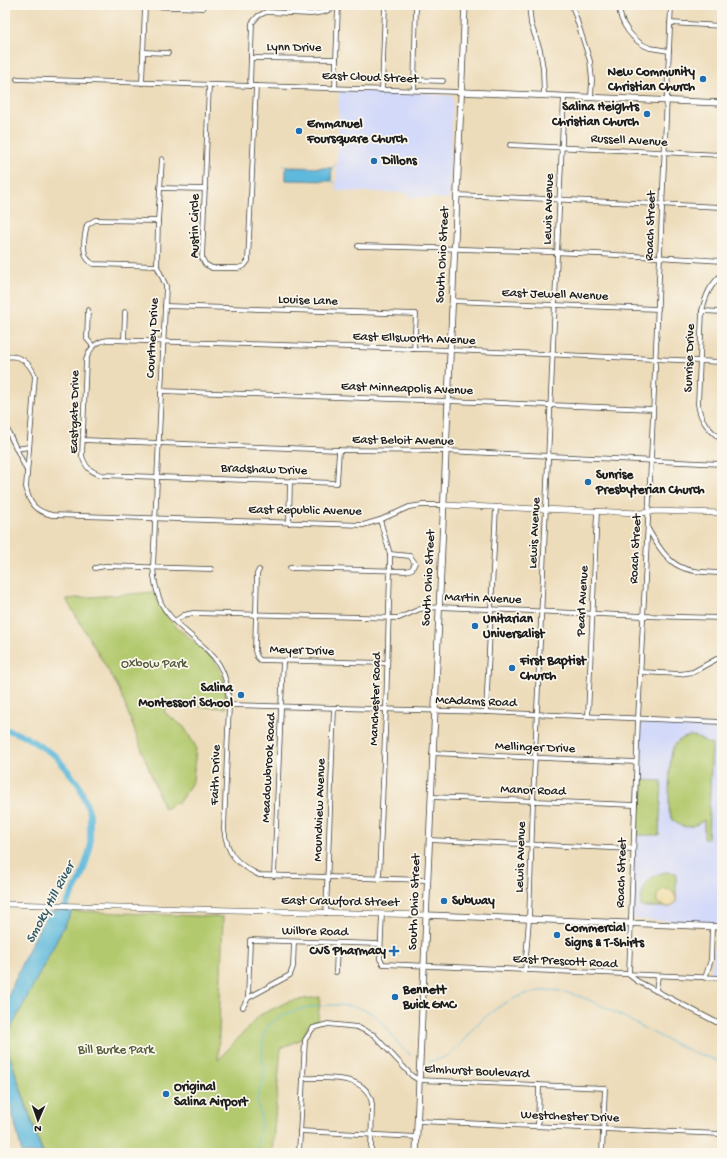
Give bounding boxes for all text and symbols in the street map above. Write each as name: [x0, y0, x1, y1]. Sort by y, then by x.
street label: Lynn Drive: [266, 40, 322, 56]
place label: New Community Christian Church: [607, 65, 696, 95]
street label: East Cloud Street: [321, 69, 420, 87]
marker: New Community Christian Church: [698, 74, 708, 84]
place label: Salina Heights Christian Church: [551, 100, 640, 130]
marker: Salina Heights Christian Church: [642, 109, 652, 119]
place label: Emmanuel Foursquare Church: [306, 117, 408, 147]
marker: Emmanuel Foursquare Church: [294, 126, 304, 136]
street label: Russell Avenue: [590, 131, 668, 151]
place label: Dillons: [381, 154, 418, 169]
marker: Dillons: [369, 156, 379, 166]
street label: Lewis Avenue: [540, 173, 558, 245]
street label: Roach Street: [642, 189, 660, 261]
street label: Austin Circle: [188, 194, 203, 258]
street label: South Ohio Street: [433, 205, 453, 304]
street label: East Jewell Avenue: [501, 286, 609, 304]
street label: Louise Lane: [278, 292, 338, 310]
street label: Courtney Drive: [143, 297, 163, 379]
street label: Sunrise Drive: [681, 323, 699, 393]
street label: East Ellsworth Avenue: [352, 329, 476, 349]
street label: Eastgate Drive: [67, 370, 83, 454]
street label: East Minneapolis Avenue: [341, 379, 474, 399]
street label: East Beloit Avenue: [352, 433, 454, 449]
street label: Bradshaw Drive: [219, 461, 308, 479]
place label: Sunrise Presbyterian Church: [595, 468, 705, 498]
marker: Sunrise Presbyterian Church: [583, 477, 593, 487]
street label: Lewis Avenue: [526, 497, 544, 569]
street label: East Republic Avenue: [248, 503, 362, 519]
street label: Roach Street: [627, 512, 645, 584]
street label: South Ohio Street: [419, 528, 439, 627]
street label: Pearl Avenue: [574, 565, 592, 638]
street label: Martin Avenue: [444, 590, 522, 608]
place label: Unitarian Universalist: [483, 612, 546, 642]
marker: Unitarian Universalist: [470, 621, 480, 631]
street label: Meyer Drive: [269, 642, 335, 660]
street label: Manchester Road: [367, 651, 385, 746]
place label: First Baptist Church: [519, 654, 587, 684]
park label: Oxbow Park: [121, 657, 188, 672]
marker: First Baptist Church: [507, 663, 517, 673]
place label: Salina Montessori School: [138, 681, 234, 711]
marker: Salina Montessori School: [236, 690, 246, 700]
street label: McAdams Road: [435, 693, 518, 711]
street label: Meadowbrook Road: [259, 712, 279, 823]
street label: Mellinger Drive: [494, 739, 576, 757]
street label: Faith Drive: [207, 744, 225, 806]
street label: Moundview Avenue: [311, 758, 329, 862]
street label: Manor Road: [500, 782, 567, 800]
street label: Lewis Avenue: [512, 821, 530, 893]
street label: Roach Street: [613, 836, 631, 908]
street label: South Ohio Street: [406, 852, 424, 950]
water label: Smoky Hill River: [23, 857, 81, 946]
street label: East Crawford Street: [281, 893, 401, 911]
place label: Subway: [452, 894, 495, 909]
marker: Subway: [439, 896, 449, 906]
place label: Commercial Signs & T-Shirts: [564, 921, 645, 951]
street label: Wilbre Road: [282, 924, 350, 940]
marker: Commercial Signs & T-Shirts: [552, 930, 562, 940]
place label: CVS Pharmacy: [308, 944, 387, 959]
marker: CVS Pharmacy: [389, 946, 399, 956]
street label: East Prescott Road: [512, 952, 619, 972]
place label: Bennett Buick GMC: [402, 983, 458, 1013]
marker: Bennett Buick GMC: [390, 992, 400, 1002]
park label: Bill Burke Park: [77, 1043, 155, 1058]
street label: Elmhurst Boulevard: [424, 1062, 531, 1082]
place label: Original Salina Airport: [174, 1080, 249, 1111]
marker: Original Salina Airport: [161, 1089, 171, 1099]
north arrow: [18, 1100, 58, 1140]
street label: Westchester Drive: [520, 1108, 620, 1126]
text: N: [34, 1122, 42, 1134]

